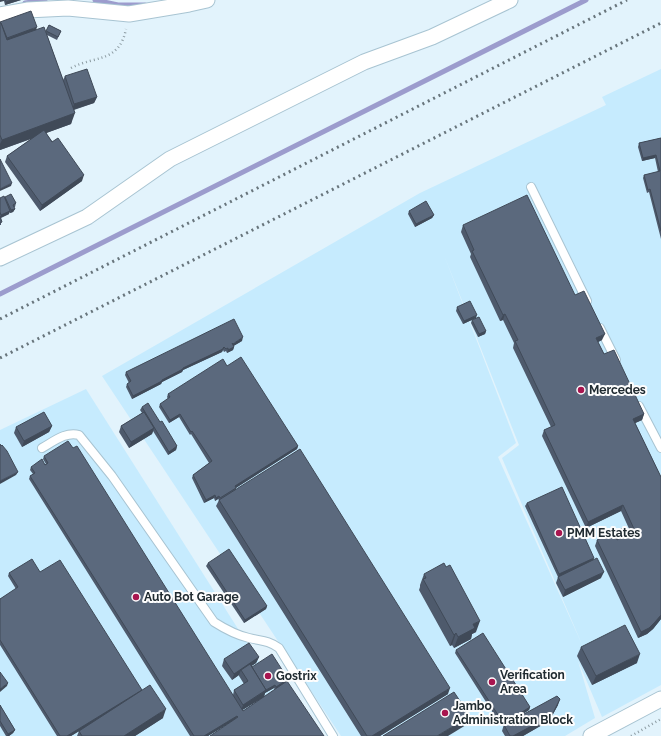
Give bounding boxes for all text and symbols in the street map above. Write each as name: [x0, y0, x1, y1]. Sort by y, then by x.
place label: Mercedes: [589, 383, 646, 397]
marker: Mercedes: [576, 385, 586, 395]
place label: PMM Estates: [567, 526, 640, 540]
marker: PMM Estates: [554, 528, 564, 538]
place label: Auto Bot Garage: [144, 590, 239, 604]
marker: Auto Bot Garage: [131, 592, 141, 602]
place label: Verification Area: [500, 668, 565, 696]
place label: Gostrix: [276, 669, 317, 683]
marker: Gostrix: [263, 671, 273, 681]
marker: Verification Area: [487, 677, 497, 687]
place label: Jambo Administration Block: [453, 699, 573, 727]
marker: Jambo Administration Block: [440, 708, 450, 718]

